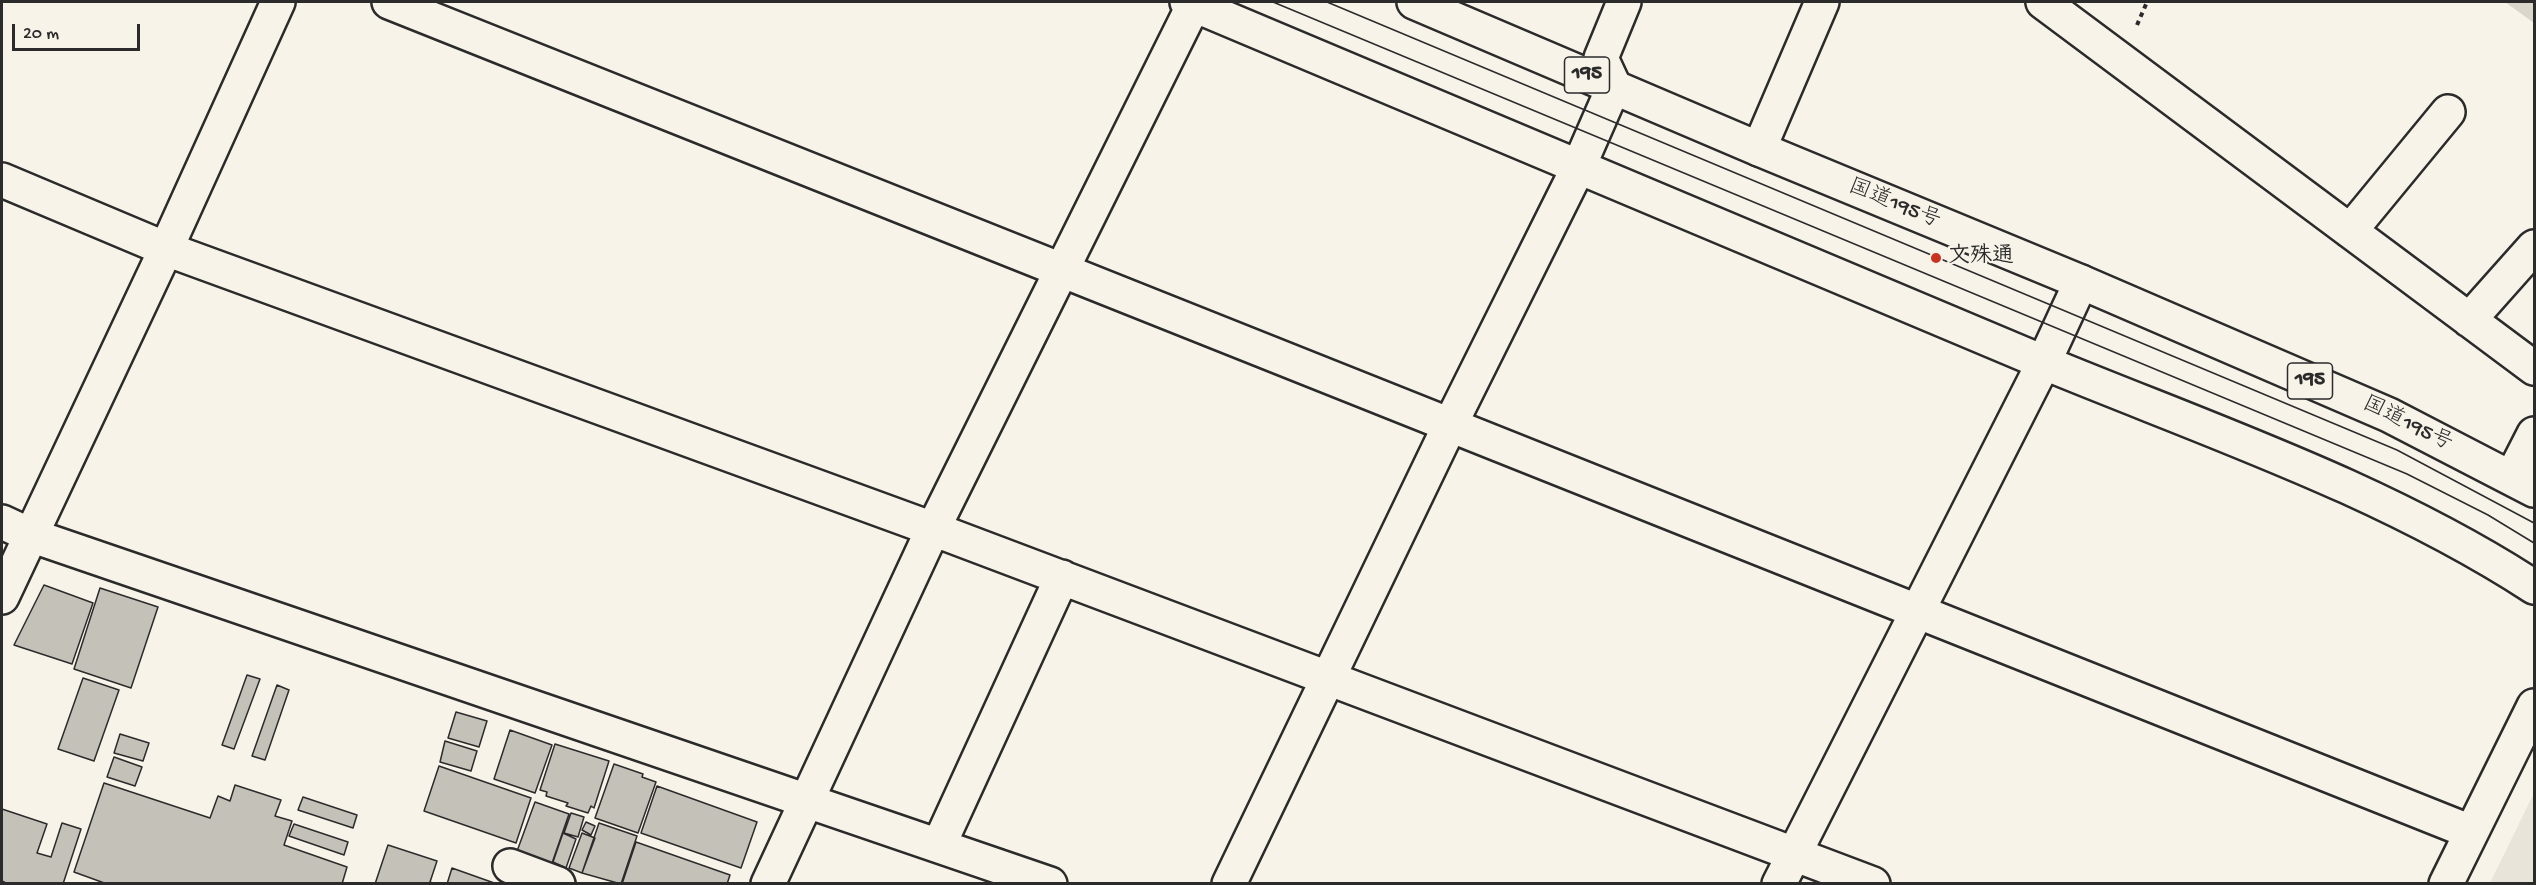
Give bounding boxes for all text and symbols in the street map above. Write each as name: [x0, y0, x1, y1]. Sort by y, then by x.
scale bar: [15, 12, 142, 50]
text: 20 m: [23, 24, 59, 45]
road number: 195: [1564, 57, 1610, 93]
street label: 国道195号: [1844, 175, 1944, 235]
place label: 文殊通: [1948, 245, 2014, 271]
marker: 文殊通: [1929, 251, 1943, 265]
road number: 195: [2288, 363, 2332, 399]
street label: 国道195号: [2357, 392, 2457, 458]

